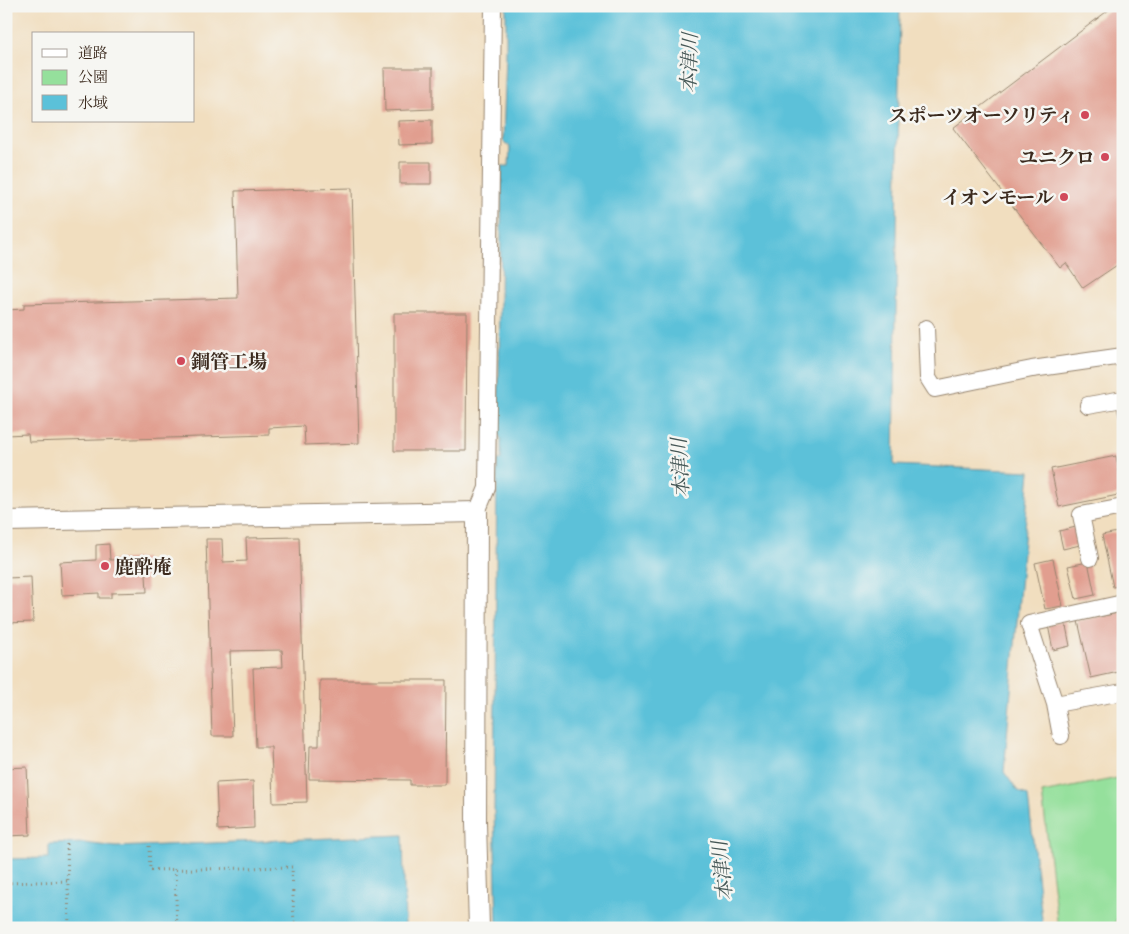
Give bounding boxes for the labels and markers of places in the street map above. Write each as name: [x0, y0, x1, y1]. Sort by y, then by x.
place label: スポーツオーソリティ: [888, 106, 1075, 127]
marker: スポーツオーソリティ: [1079, 109, 1091, 121]
place label: ユニクロ: [1019, 148, 1095, 169]
marker: ユニクロ: [1099, 151, 1111, 163]
place label: イオンモール: [942, 188, 1054, 209]
marker: イオンモール: [1058, 191, 1070, 203]
place label: 鋼管工場: [191, 351, 267, 373]
marker: 鋼管工場: [175, 355, 187, 367]
place label: 鹿酔庵: [115, 556, 172, 578]
marker: 鹿酔庵: [99, 560, 111, 572]

